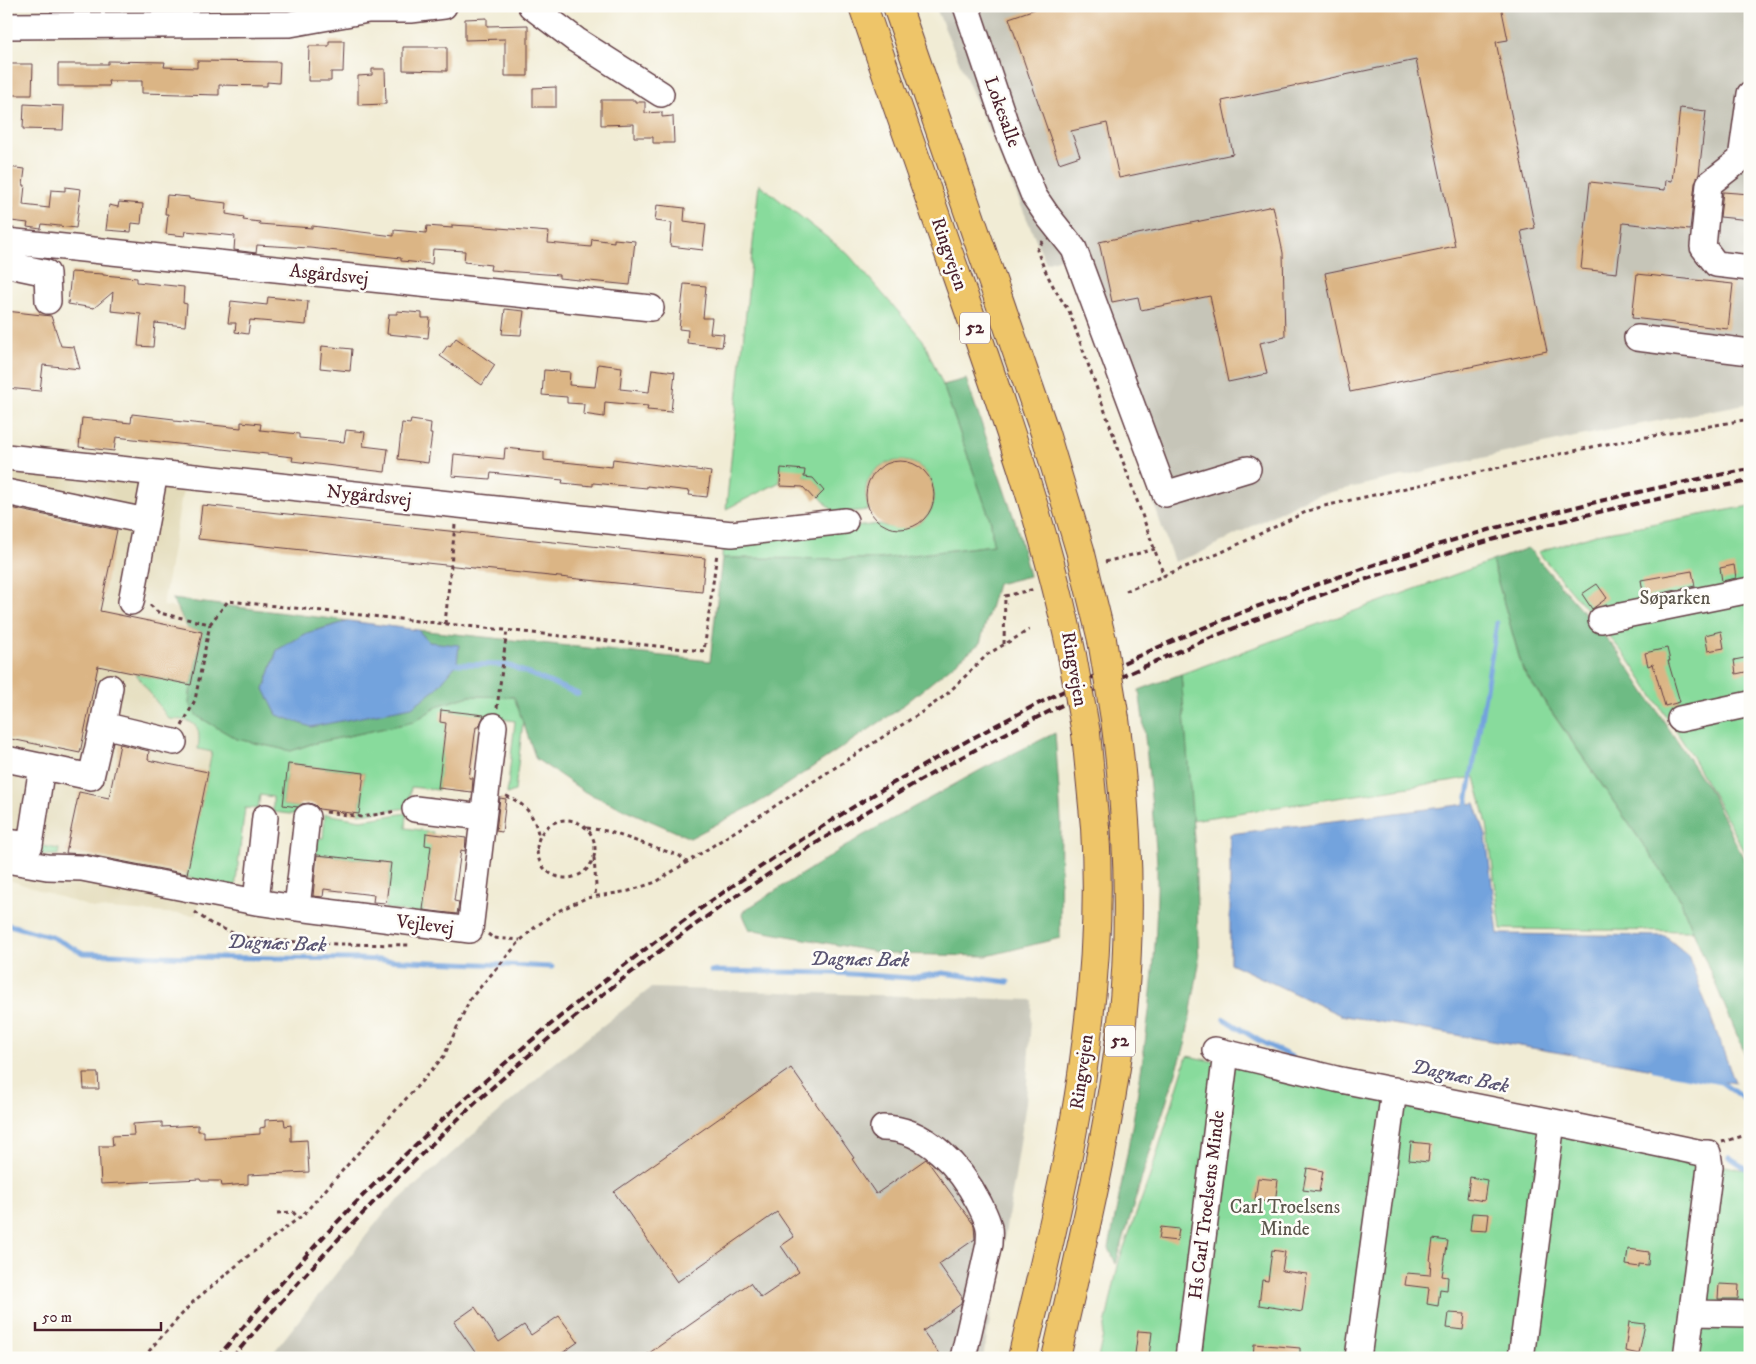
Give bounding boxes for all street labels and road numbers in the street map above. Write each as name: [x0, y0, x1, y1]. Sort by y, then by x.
street label: Lokesalle: [979, 73, 1025, 151]
street label: Ringvejen: [926, 214, 972, 294]
street label: Asgårdsvej: [288, 259, 370, 291]
road number: 52: [960, 312, 990, 343]
street label: Nygårdsvej: [325, 480, 413, 512]
street label: Ringvejen: [1056, 630, 1092, 708]
street label: Vejlevej: [394, 910, 455, 940]
road number: 52: [1105, 1026, 1135, 1056]
street label: Ringvejen: [1065, 1033, 1099, 1111]
street label: Hs Carl Troelsens Minde: [1184, 1109, 1230, 1301]

